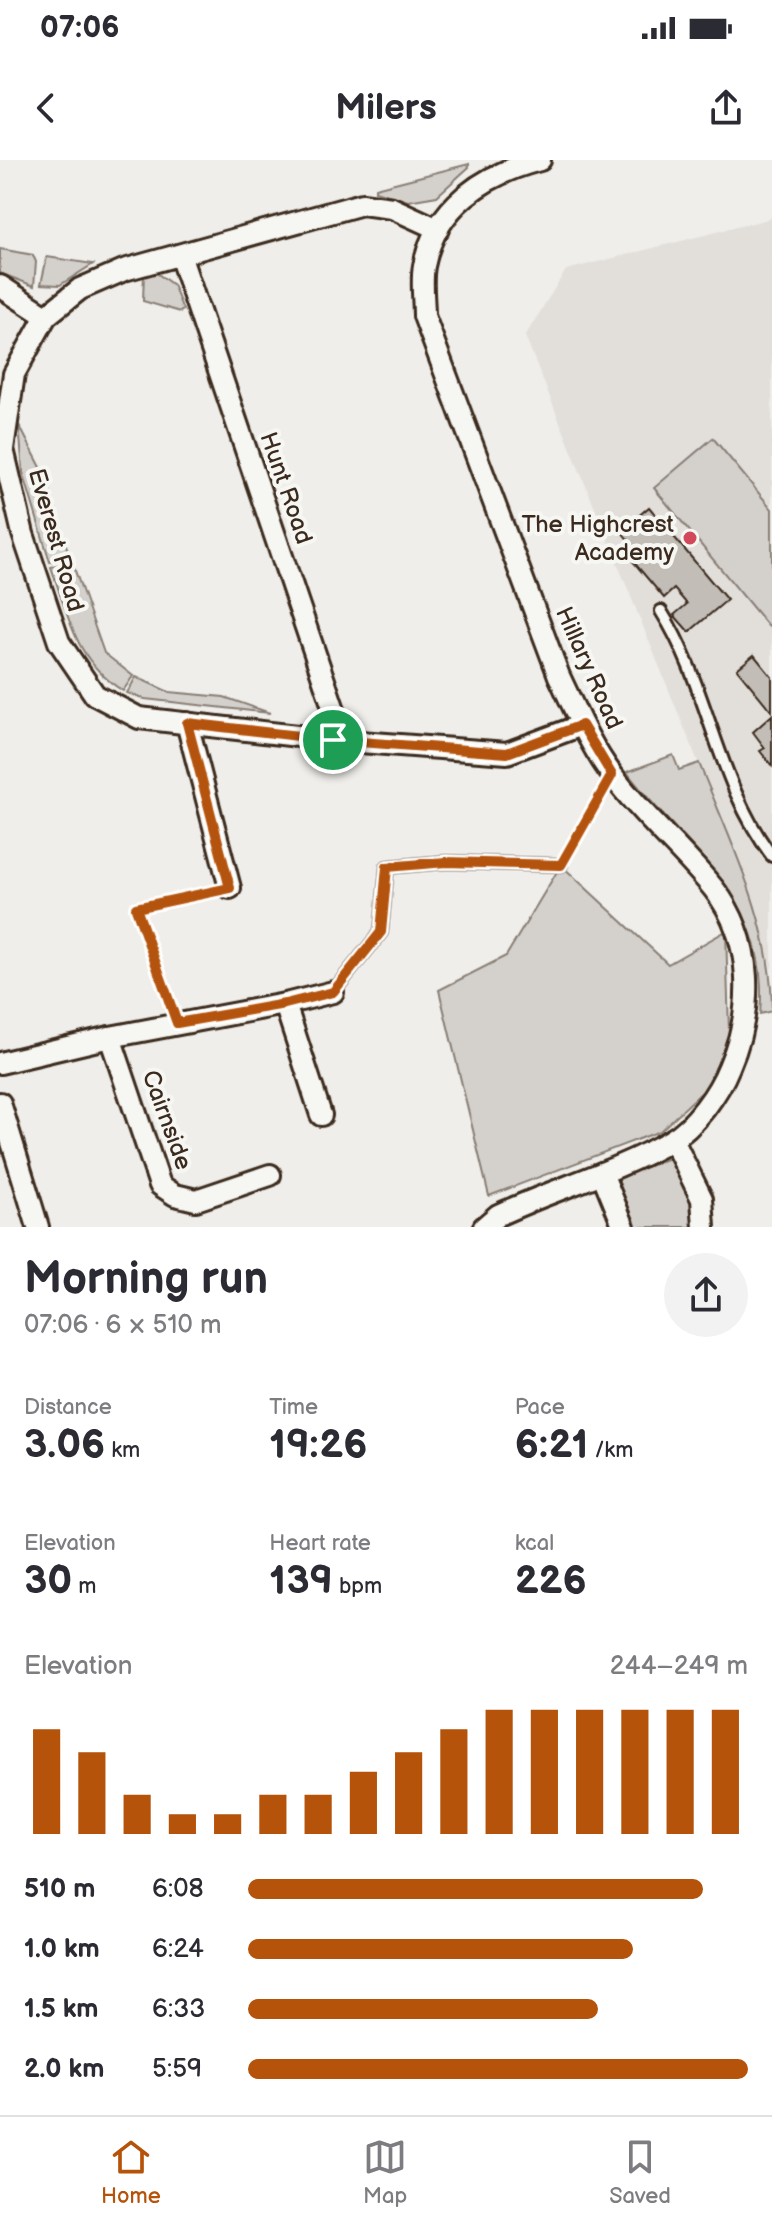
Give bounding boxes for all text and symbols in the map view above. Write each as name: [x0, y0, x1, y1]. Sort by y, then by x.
text: 07:06: [40, 10, 119, 46]
icon: back: [24, 86, 68, 130]
icon: share: [704, 86, 748, 130]
text: Milers: [335, 87, 437, 130]
street label: Hunt Road: [253, 428, 319, 548]
street label: Everest Road: [22, 465, 90, 615]
place label: The Highcrest Academy: [522, 510, 675, 567]
marker: The Highcrest Academy: [681, 529, 699, 547]
street label: Hillary Road: [549, 602, 629, 734]
pin: [299, 706, 367, 774]
icon: arrive: [311, 718, 355, 762]
street label: Cairnside: [136, 1066, 198, 1174]
text: Morning run: [24, 1253, 268, 1306]
button: share: [664, 1253, 748, 1337]
text: 07:06 · 6 × 510 m: [24, 1310, 221, 1341]
text: Distance: [24, 1394, 112, 1421]
text: Time: [269, 1394, 318, 1421]
text: Pace: [515, 1394, 565, 1421]
text: 3.06: [24, 1421, 105, 1469]
text: 19:26: [269, 1421, 367, 1469]
text: 6:21: [515, 1421, 588, 1469]
text: km: [105, 1437, 140, 1464]
text: /km: [588, 1437, 633, 1464]
text: Elevation: [24, 1530, 116, 1557]
text: Heart rate: [269, 1530, 371, 1557]
text: kcal: [515, 1530, 554, 1557]
text: 30: [24, 1557, 72, 1605]
text: 139: [269, 1557, 333, 1605]
text: 226: [515, 1557, 587, 1605]
text: m: [72, 1573, 96, 1600]
text: bpm: [333, 1573, 382, 1600]
text: Elevation: [24, 1651, 132, 1682]
text: 244–249 m: [610, 1651, 748, 1682]
text: 510 m: [24, 1874, 95, 1905]
text: 6:08: [152, 1874, 204, 1905]
text: 1.0 km: [24, 1934, 100, 1965]
text: 6:24: [152, 1934, 204, 1965]
text: 1.5 km: [24, 1994, 99, 2025]
text: 6:33: [152, 1994, 205, 2025]
text: 2.0 km: [24, 2054, 104, 2085]
text: 5:59: [152, 2054, 202, 2085]
tab: Home: [101, 2135, 161, 2210]
tab: Map: [363, 2135, 407, 2210]
tab: Saved: [609, 2135, 671, 2210]

